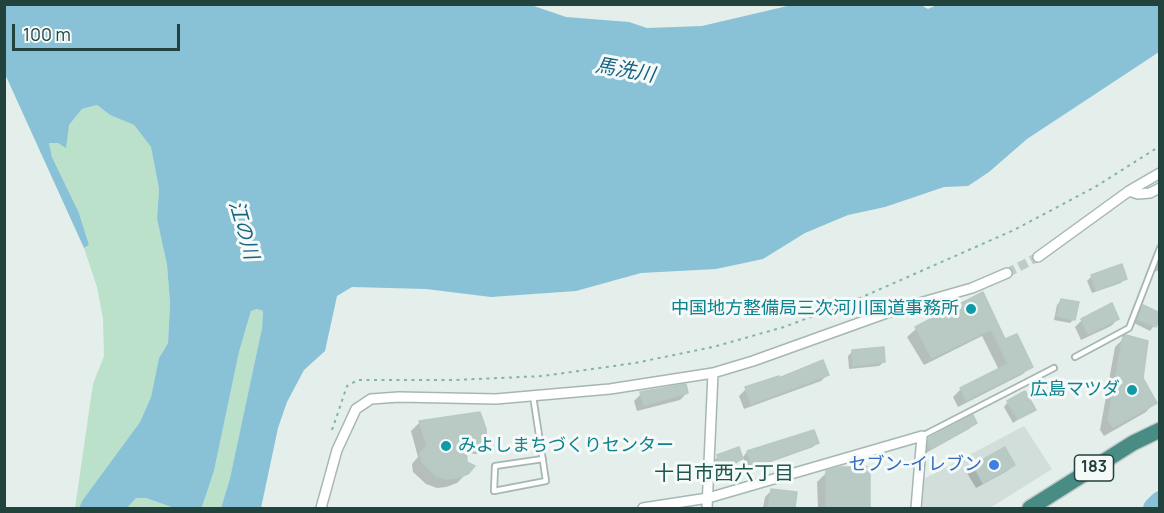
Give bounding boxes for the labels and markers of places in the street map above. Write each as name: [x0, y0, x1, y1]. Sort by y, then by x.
place label: 中国地方整備局三次河川国道事務所: [671, 298, 959, 320]
marker: 中国地方整備局三次河川国道事務所: [964, 302, 978, 316]
place label: 広島マツダ: [1030, 379, 1120, 401]
marker: 広島マツダ: [1125, 383, 1139, 397]
place label: みよしまちづくりセンター: [458, 435, 674, 457]
marker: みよしまちづくりセンター: [439, 439, 453, 453]
place label: セブン-イレブン: [848, 454, 982, 476]
marker: セブン-イレブン: [987, 458, 1001, 472]

